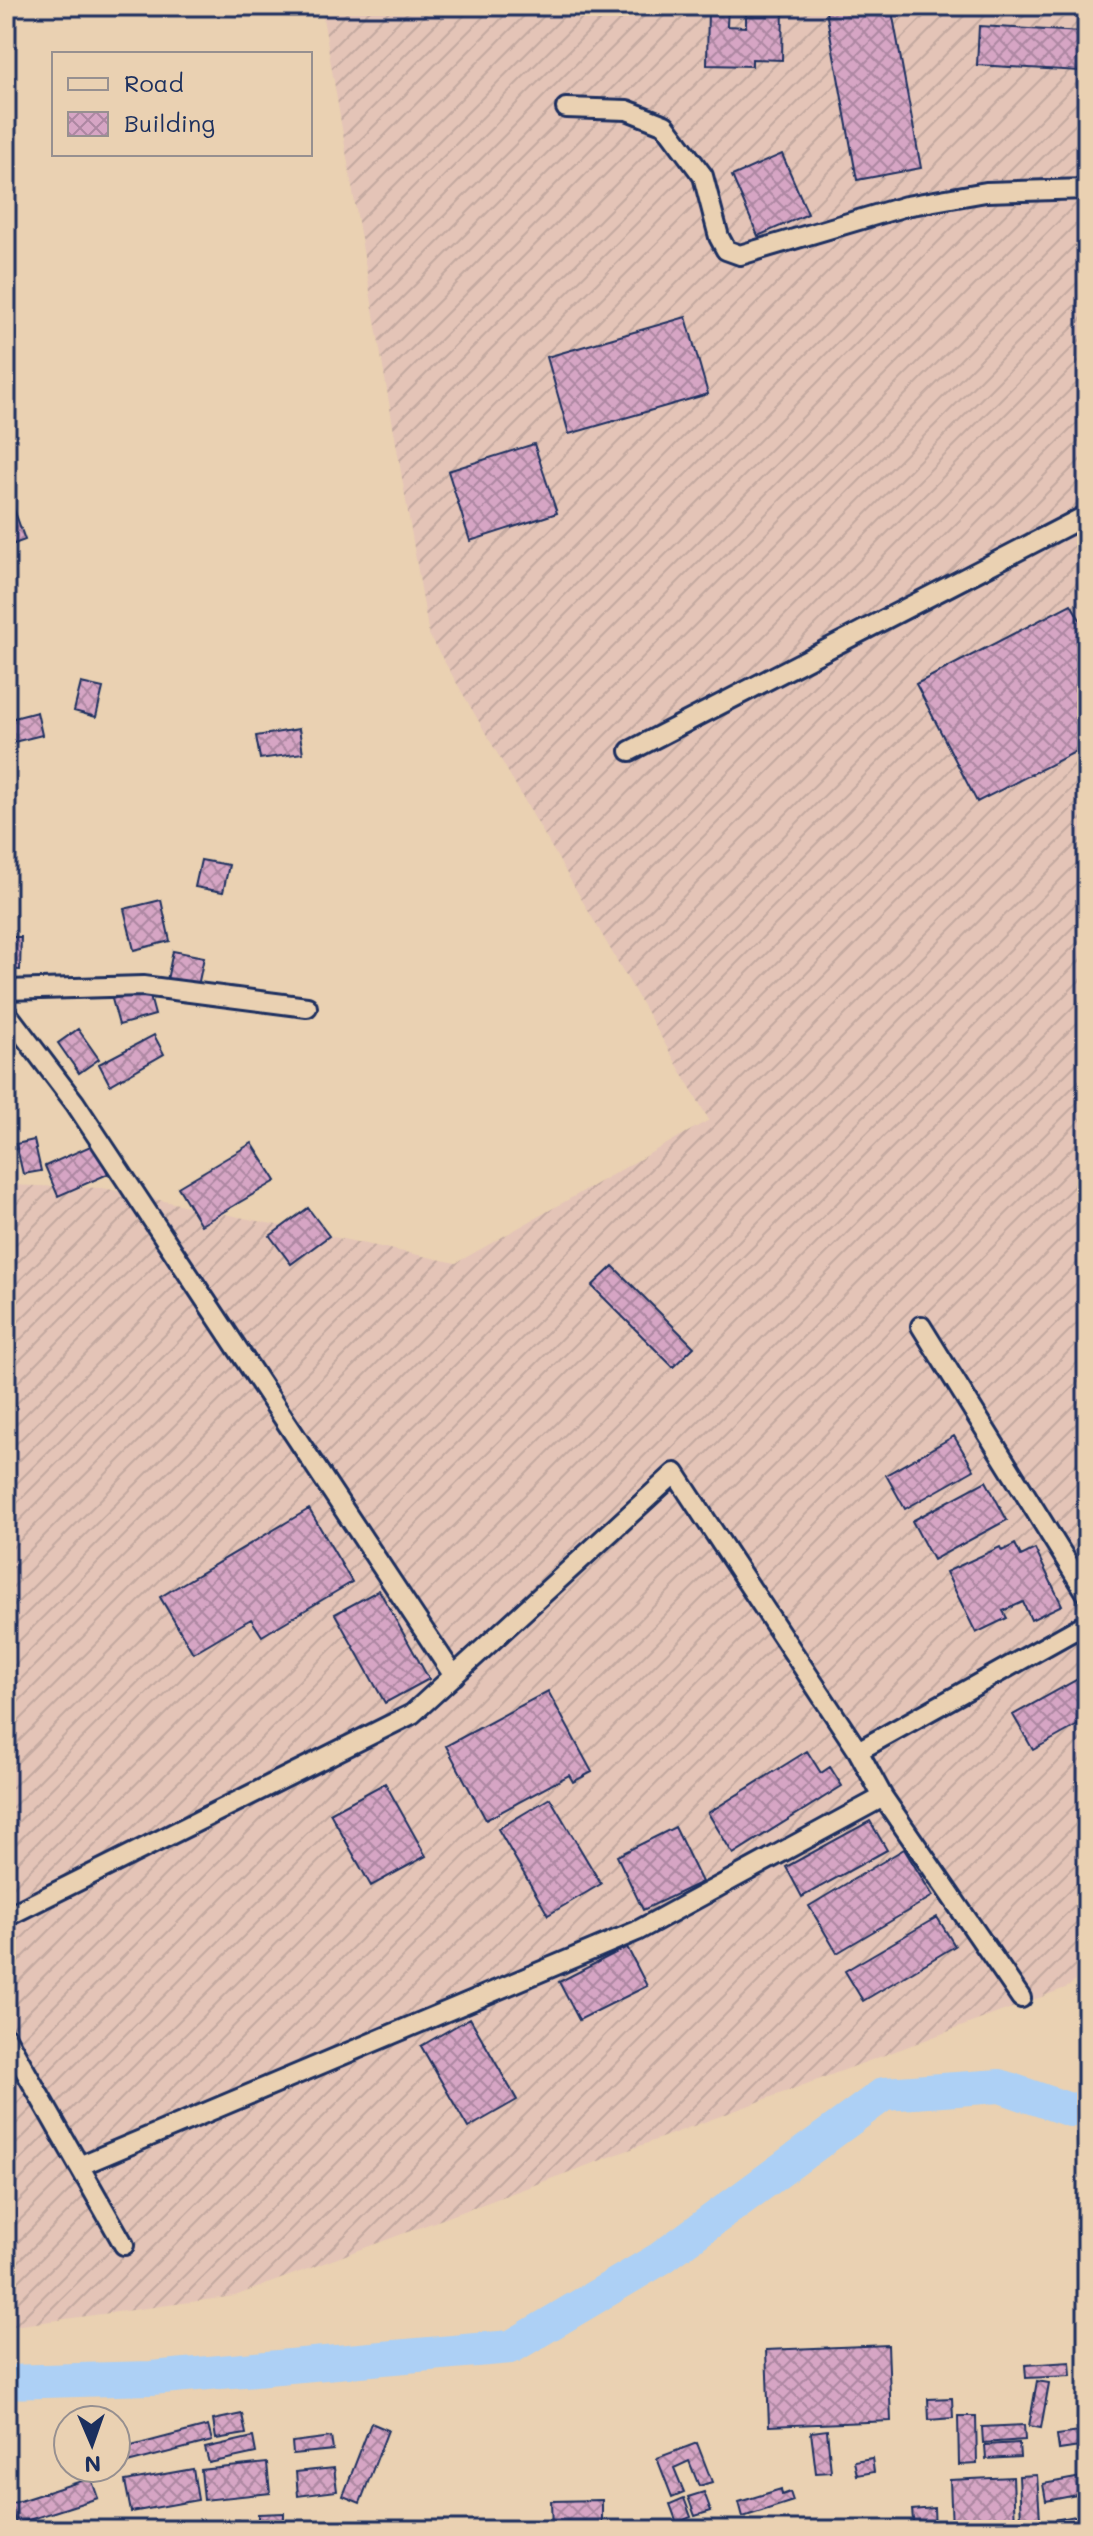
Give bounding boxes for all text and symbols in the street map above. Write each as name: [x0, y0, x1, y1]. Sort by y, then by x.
legend: [52, 52, 312, 156]
text: Road: [124, 67, 184, 98]
text: Building: [124, 107, 215, 138]
north arrow: [52, 2404, 132, 2484]
text: N: [84, 2450, 102, 2479]

